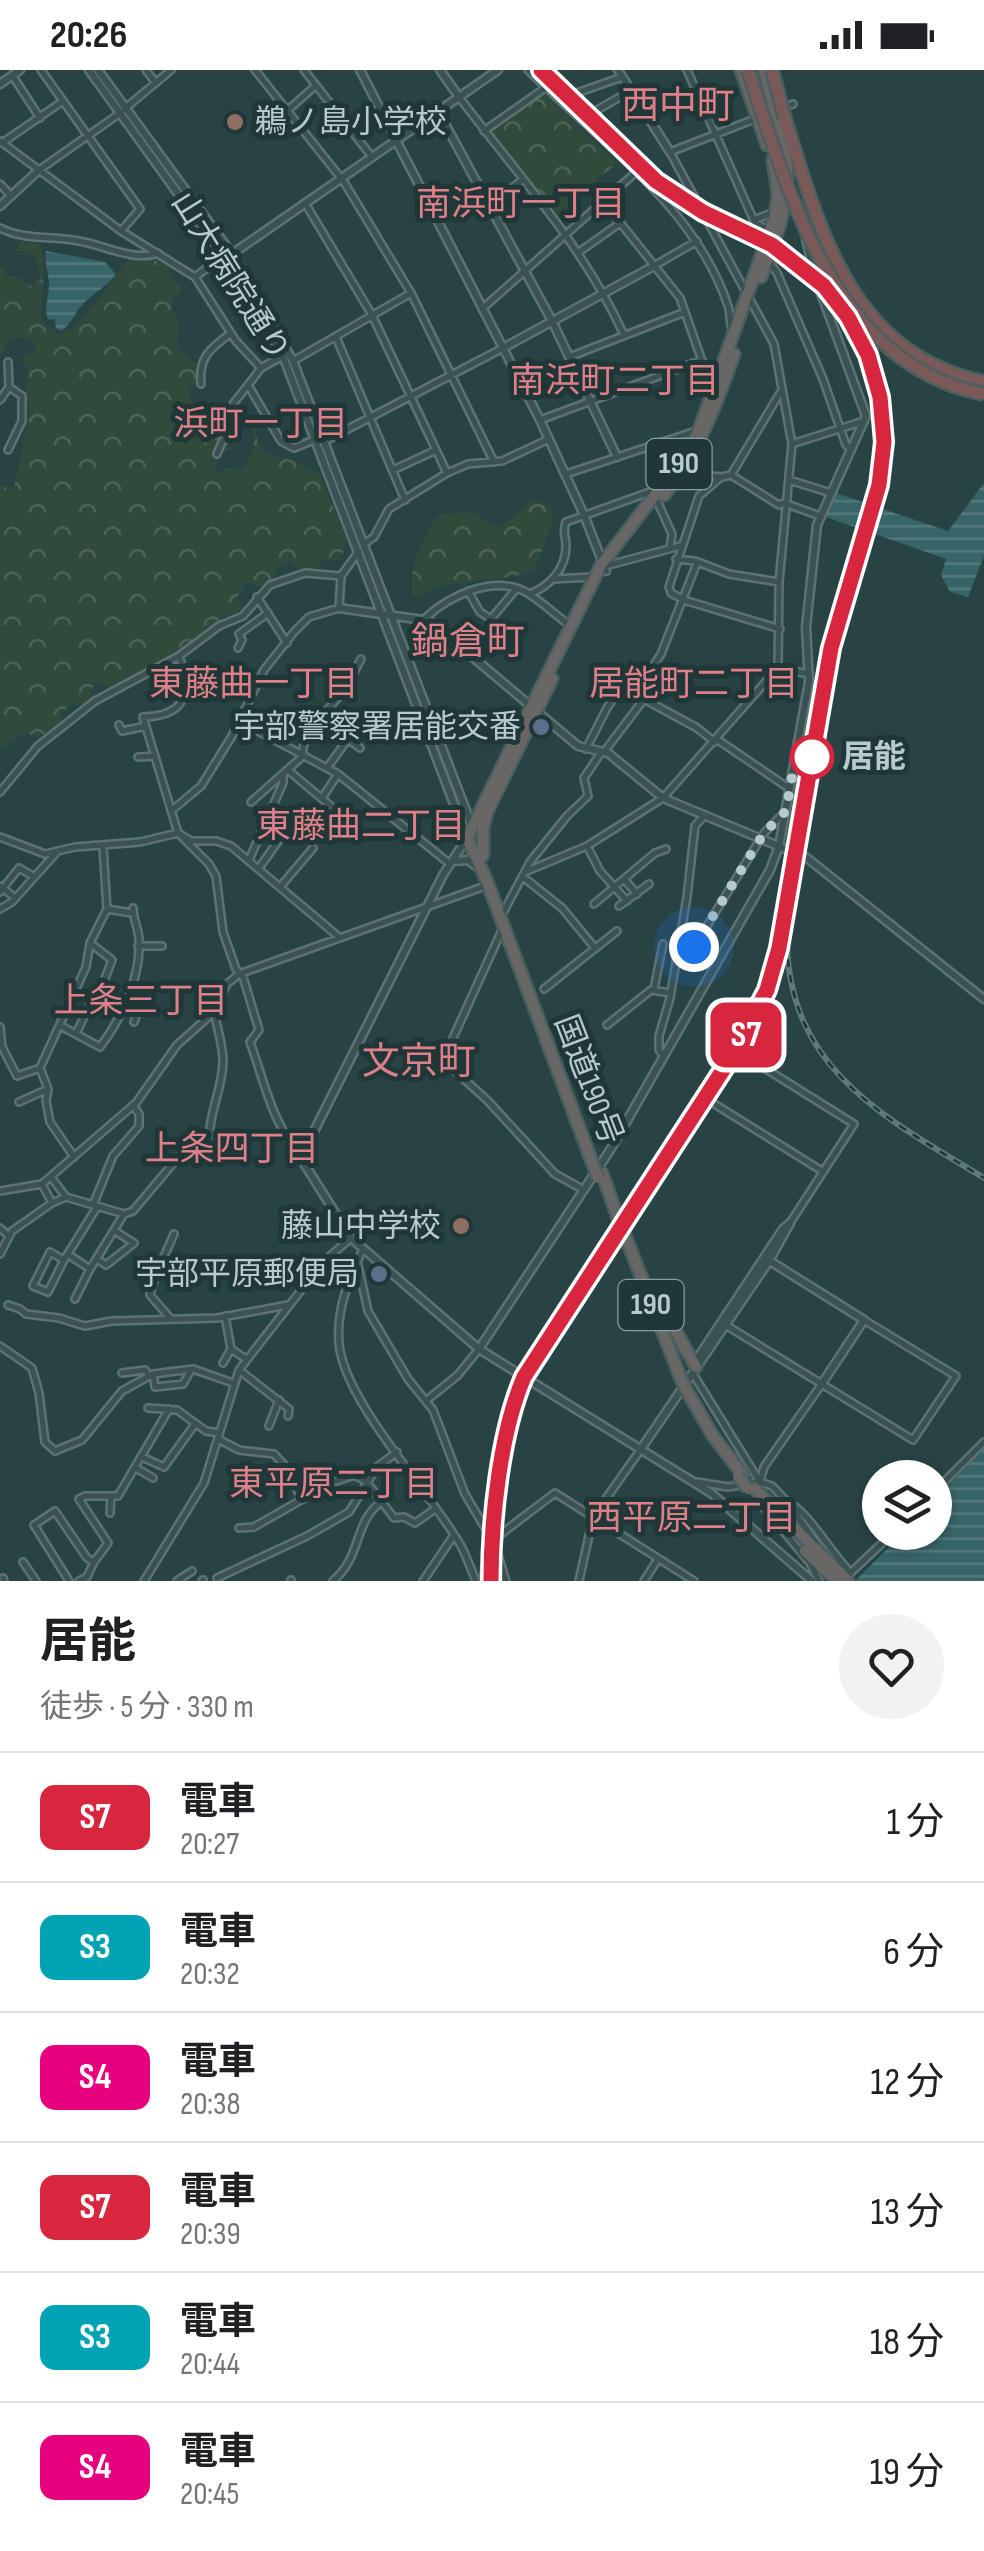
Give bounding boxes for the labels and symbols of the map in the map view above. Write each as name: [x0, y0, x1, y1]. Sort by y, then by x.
district label: 西中町: [621, 84, 735, 129]
place label: 鵜ノ島小学校: [255, 103, 447, 142]
marker: 鵜ノ島小学校: [224, 111, 246, 133]
district label: 南浜町一丁目: [416, 183, 626, 226]
street label: 山大病院通り: [163, 185, 297, 369]
district label: 南浜町二丁目: [510, 360, 720, 403]
district label: 浜町一丁目: [173, 403, 349, 446]
road number: 190: [646, 439, 712, 489]
district label: 鍋倉町: [411, 620, 525, 665]
district label: 東藤曲一丁目: [149, 663, 359, 706]
district label: 居能町二丁目: [589, 663, 799, 706]
place label: 宇部警察署居能交番: [233, 708, 521, 747]
marker: 宇部警察署居能交番: [530, 716, 552, 738]
marker: 居能: [791, 736, 833, 778]
place label: 居能: [842, 738, 906, 777]
district label: 東藤曲二丁目: [256, 805, 466, 848]
your location: [669, 922, 719, 972]
district label: 上条三丁目: [53, 980, 229, 1023]
line badge: S7: [701, 1002, 791, 1068]
street label: 国道190号: [545, 1010, 631, 1150]
district label: 文京町: [362, 1040, 476, 1085]
district label: 上条四丁目: [144, 1128, 320, 1171]
place label: 藤山中学校: [281, 1207, 441, 1246]
marker: 藤山中学校: [450, 1215, 472, 1237]
place label: 宇部平原郵便局: [135, 1255, 359, 1294]
marker: 宇部平原郵便局: [368, 1263, 390, 1285]
road number: 190: [618, 1280, 684, 1330]
district label: 東平原二丁目: [229, 1463, 439, 1506]
district label: 西平原二丁目: [587, 1497, 797, 1540]

